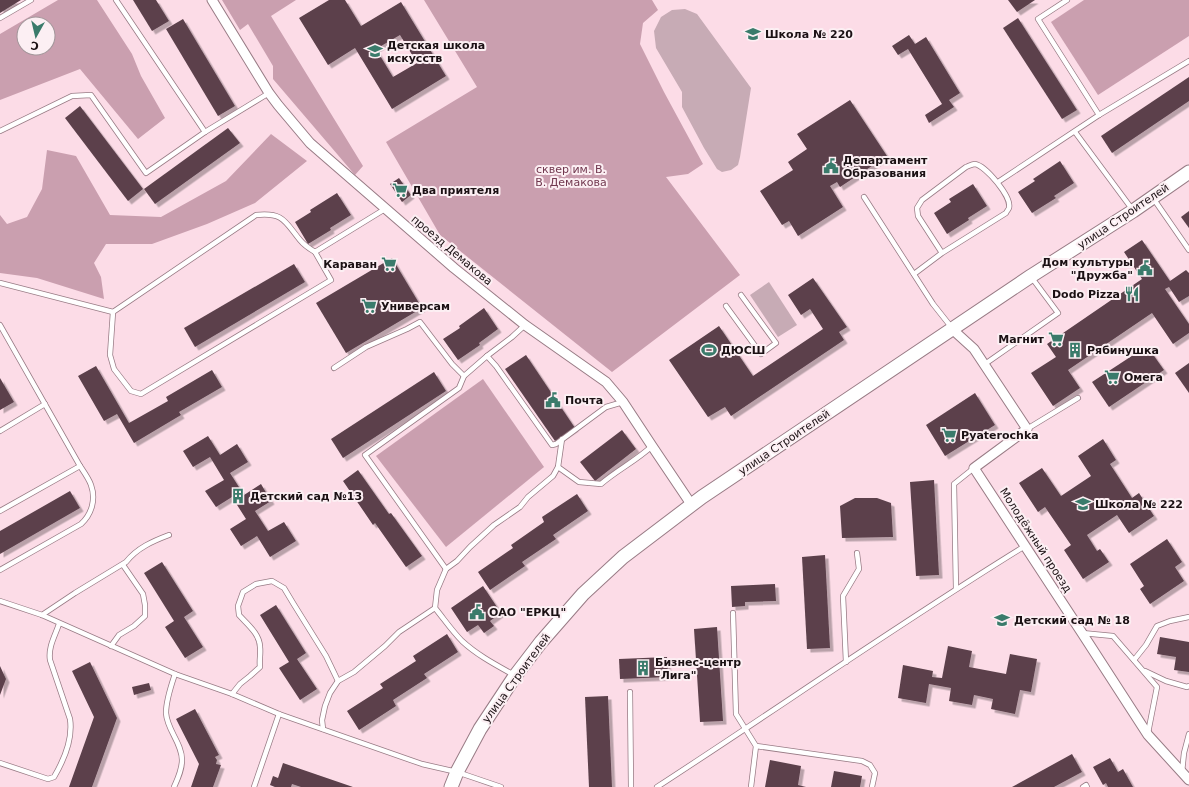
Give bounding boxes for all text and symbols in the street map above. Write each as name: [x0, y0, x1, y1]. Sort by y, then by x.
north arrow: [16, 16, 56, 56]
school or university icon: Школа № 220: [744, 25, 762, 43]
place label: Школа № 220: [765, 28, 853, 41]
text: С: [30, 38, 40, 52]
place label: Детская школа искусств: [387, 39, 485, 65]
school or university icon: Детская школа искусств: [366, 42, 384, 60]
place label: Департамент Образования: [843, 154, 928, 180]
public building icon: Департамент Образования: [822, 157, 840, 175]
park label: сквер им. В. В. Демакова: [535, 163, 607, 189]
supermarket icon: Два приятеля: [391, 181, 409, 199]
street label: улица Строителей: [1075, 181, 1171, 252]
place label: Два приятеля: [412, 184, 499, 197]
street label: проезд Демакова: [409, 213, 495, 288]
supermarket icon: Караван: [380, 255, 398, 273]
place label: Дом культуры "Дружба": [1042, 256, 1133, 282]
place label: Караван: [323, 258, 377, 271]
public building icon: Дом культуры "Дружба": [1136, 259, 1154, 277]
restaurant icon: Dodo Pizza: [1123, 285, 1141, 303]
place label: Dodo Pizza: [1052, 288, 1120, 301]
supermarket icon: Универсам: [360, 297, 378, 315]
place label: Универсам: [381, 300, 450, 313]
supermarket icon: Магнит: [1047, 330, 1065, 348]
place label: Магнит: [998, 333, 1045, 346]
sports icon: ДЮСШ: [700, 341, 718, 359]
building icon: Рябинушка: [1066, 341, 1084, 359]
place label: ДЮСШ: [721, 344, 765, 357]
place label: Рябинушка: [1087, 344, 1159, 357]
supermarket icon: Омега: [1103, 368, 1121, 386]
place label: Омега: [1124, 371, 1163, 384]
public building icon: Почта: [544, 391, 562, 409]
place label: Почта: [565, 394, 603, 407]
street label: улица Строителей: [736, 407, 832, 478]
supermarket icon: Pyaterochka: [940, 426, 958, 444]
place label: Pyaterochka: [961, 429, 1039, 442]
street label: Молодёжный проезд: [997, 486, 1074, 595]
building icon: Детский сад №13: [229, 487, 247, 505]
place label: Детский сад №13: [250, 490, 362, 503]
school or university icon: Школа № 222: [1074, 495, 1092, 513]
place label: Школа № 222: [1095, 498, 1183, 511]
public building icon: ОАО "ЕРКЦ": [468, 603, 486, 621]
place label: ОАО "ЕРКЦ": [489, 606, 566, 619]
school or university icon: Детский сад № 18: [993, 611, 1011, 629]
place label: Детский сад № 18: [1014, 614, 1130, 627]
street label: улица Строителей: [480, 631, 553, 726]
place label: Бизнес-центр "Лига": [655, 656, 741, 682]
building icon: Бизнес-центр "Лига": [634, 659, 652, 677]

